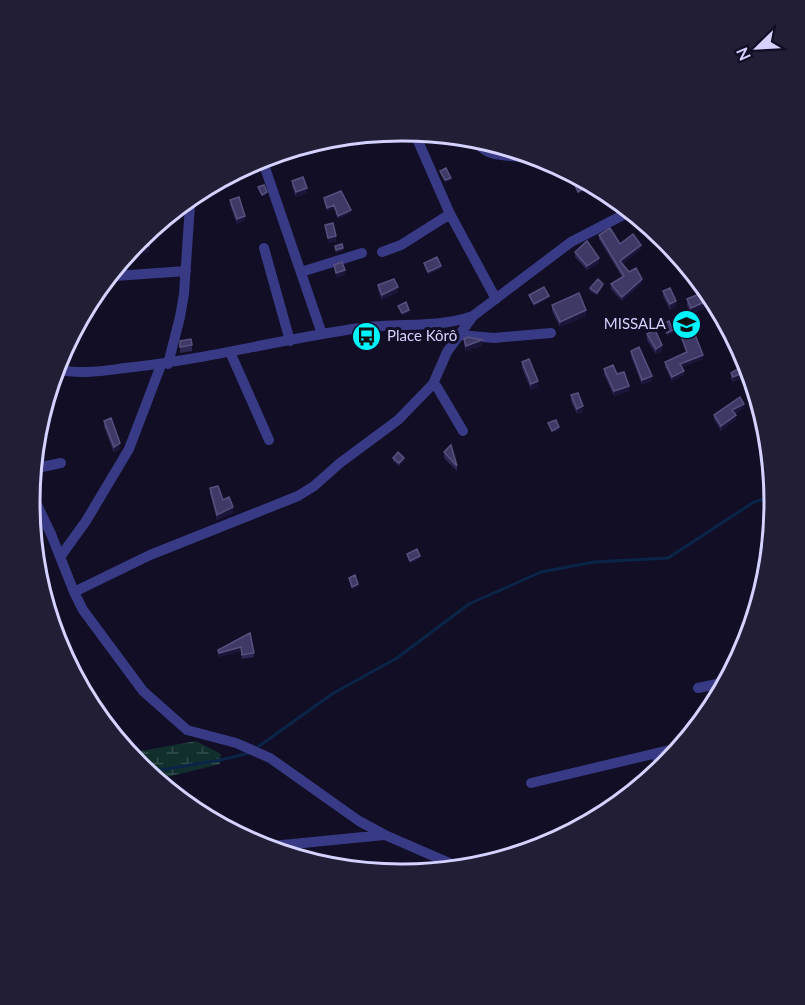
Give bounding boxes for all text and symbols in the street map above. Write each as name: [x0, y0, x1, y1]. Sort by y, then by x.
north arrow: [727, 18, 787, 78]
text: N: [732, 45, 754, 64]
school or university icon: MISSALA: [671, 308, 703, 340]
place label: MISSALA: [604, 314, 667, 332]
bus stop icon: Place Kôrô: [350, 320, 382, 352]
place label: Place Kôrô: [387, 326, 457, 344]

